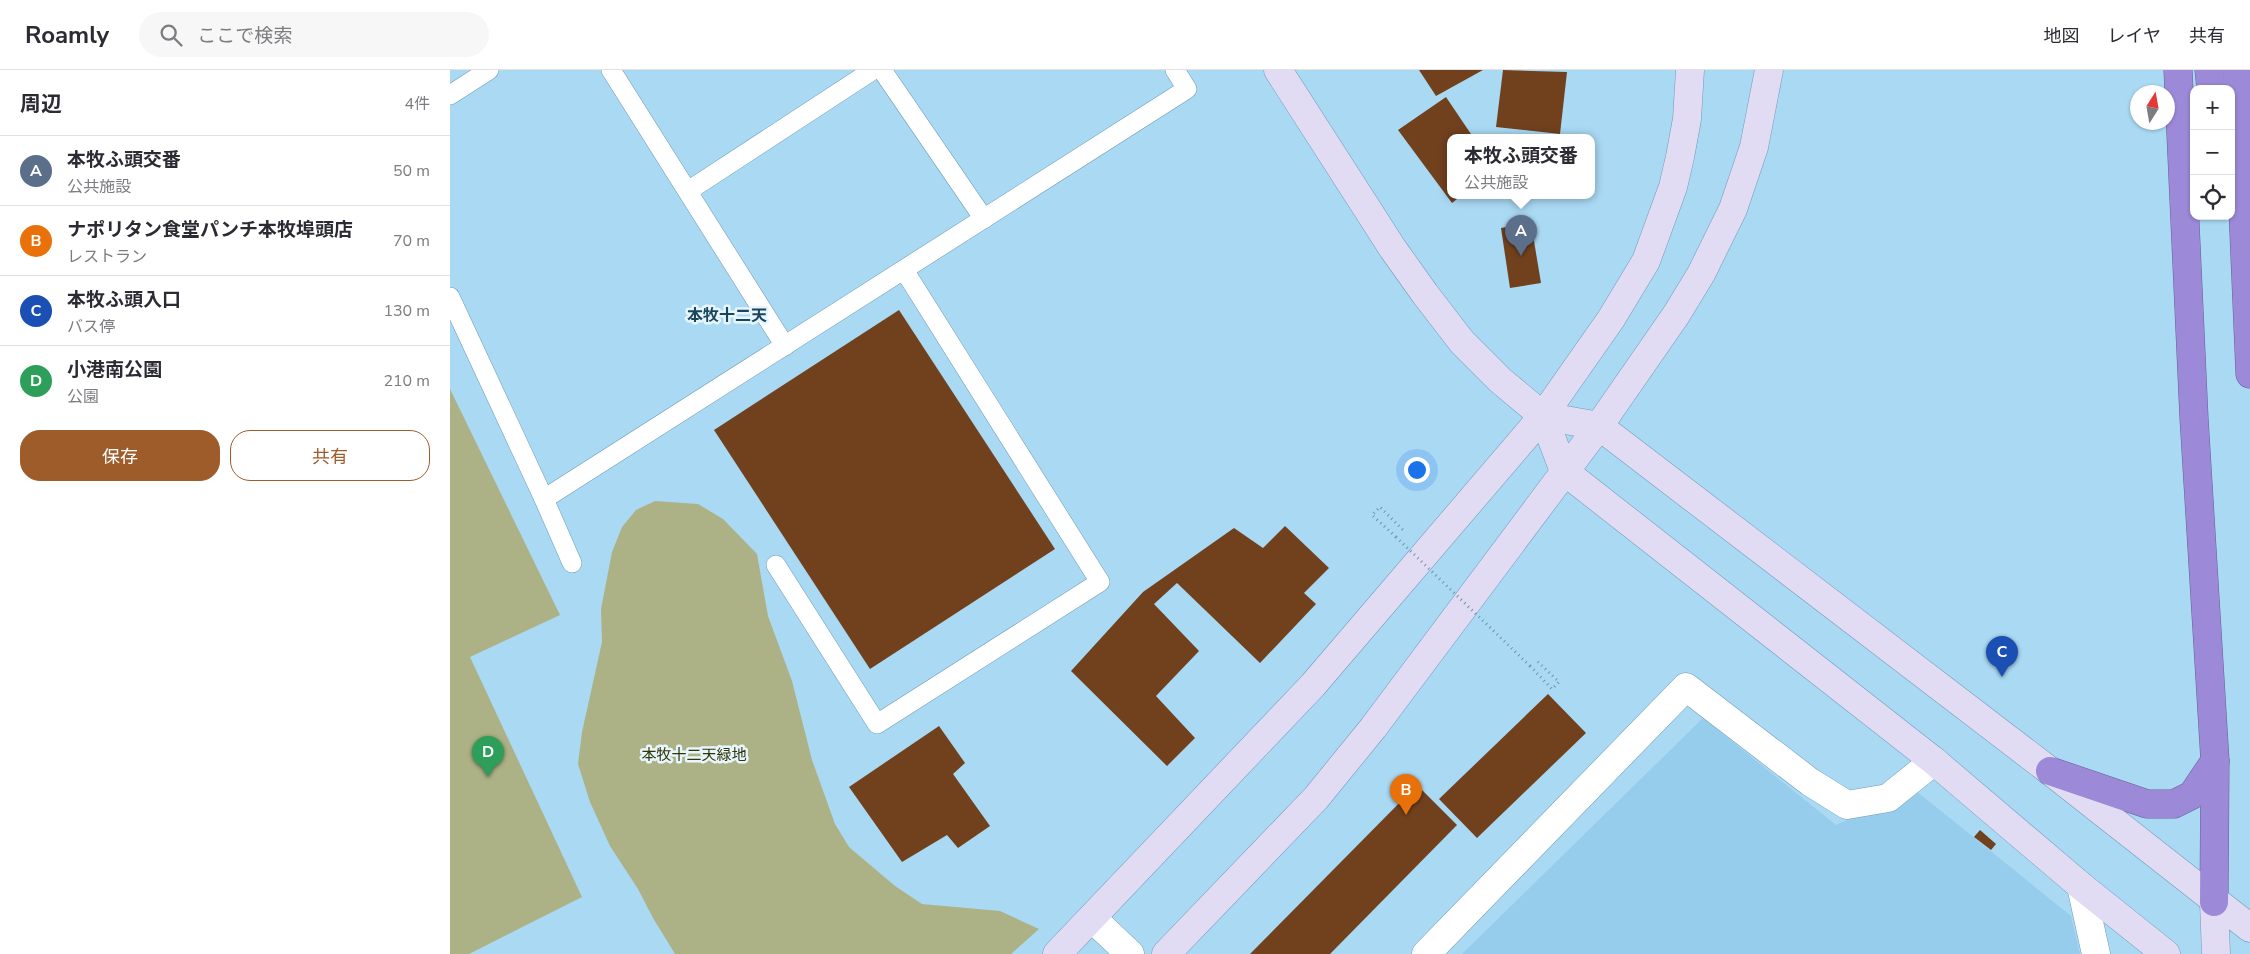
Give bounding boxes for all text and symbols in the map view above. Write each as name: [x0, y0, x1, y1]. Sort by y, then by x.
search box: [139, 12, 489, 57]
text: Roamly: [25, 19, 109, 51]
icon: search: [157, 21, 185, 49]
text: ここで検索: [197, 23, 292, 49]
text: 地図: [2044, 24, 2080, 48]
text: レイヤ: [2108, 24, 2161, 48]
text: 共有: [2189, 24, 2225, 48]
north arrow: [2130, 85, 2175, 130]
map controls: [2190, 85, 2235, 220]
button: +: [2190, 85, 2235, 130]
text: 周辺: [20, 90, 62, 118]
text: 4件: [404, 93, 430, 115]
button: −: [2190, 130, 2235, 175]
popup: [1447, 134, 1595, 199]
text: 本牧ふ頭交番: [1464, 143, 1578, 169]
text: 本牧ふ頭交番: [67, 147, 181, 173]
text: A: [30, 160, 42, 182]
text: 50 m: [393, 160, 430, 182]
text: 公共施設: [1464, 172, 1528, 194]
button: locate: [2190, 175, 2235, 220]
text: 公共施設: [67, 176, 131, 198]
pin: A: [1505, 215, 1537, 256]
text: ナポリタン食堂パンチ本牧埠頭店: [67, 217, 353, 243]
text: B: [30, 230, 42, 252]
text: 70 m: [393, 230, 430, 252]
text: レストラン: [67, 246, 147, 268]
text: 本牧ふ頭入口: [67, 287, 181, 313]
text: C: [31, 300, 41, 322]
text: 130 m: [383, 300, 430, 322]
district label: 本牧十二天: [687, 305, 767, 327]
text: バス停: [67, 316, 115, 338]
text: 小港南公園: [67, 357, 162, 383]
text: D: [30, 370, 42, 392]
text: 210 m: [383, 370, 430, 392]
text: 公園: [67, 386, 99, 408]
button: 保存: [20, 430, 220, 481]
button: 共有: [230, 430, 430, 481]
your location: [1404, 457, 1430, 483]
pin: C: [1986, 636, 2018, 677]
pin: D: [472, 736, 504, 777]
park label: 本牧十二天緑地: [641, 745, 747, 765]
pin: B: [1390, 774, 1422, 815]

